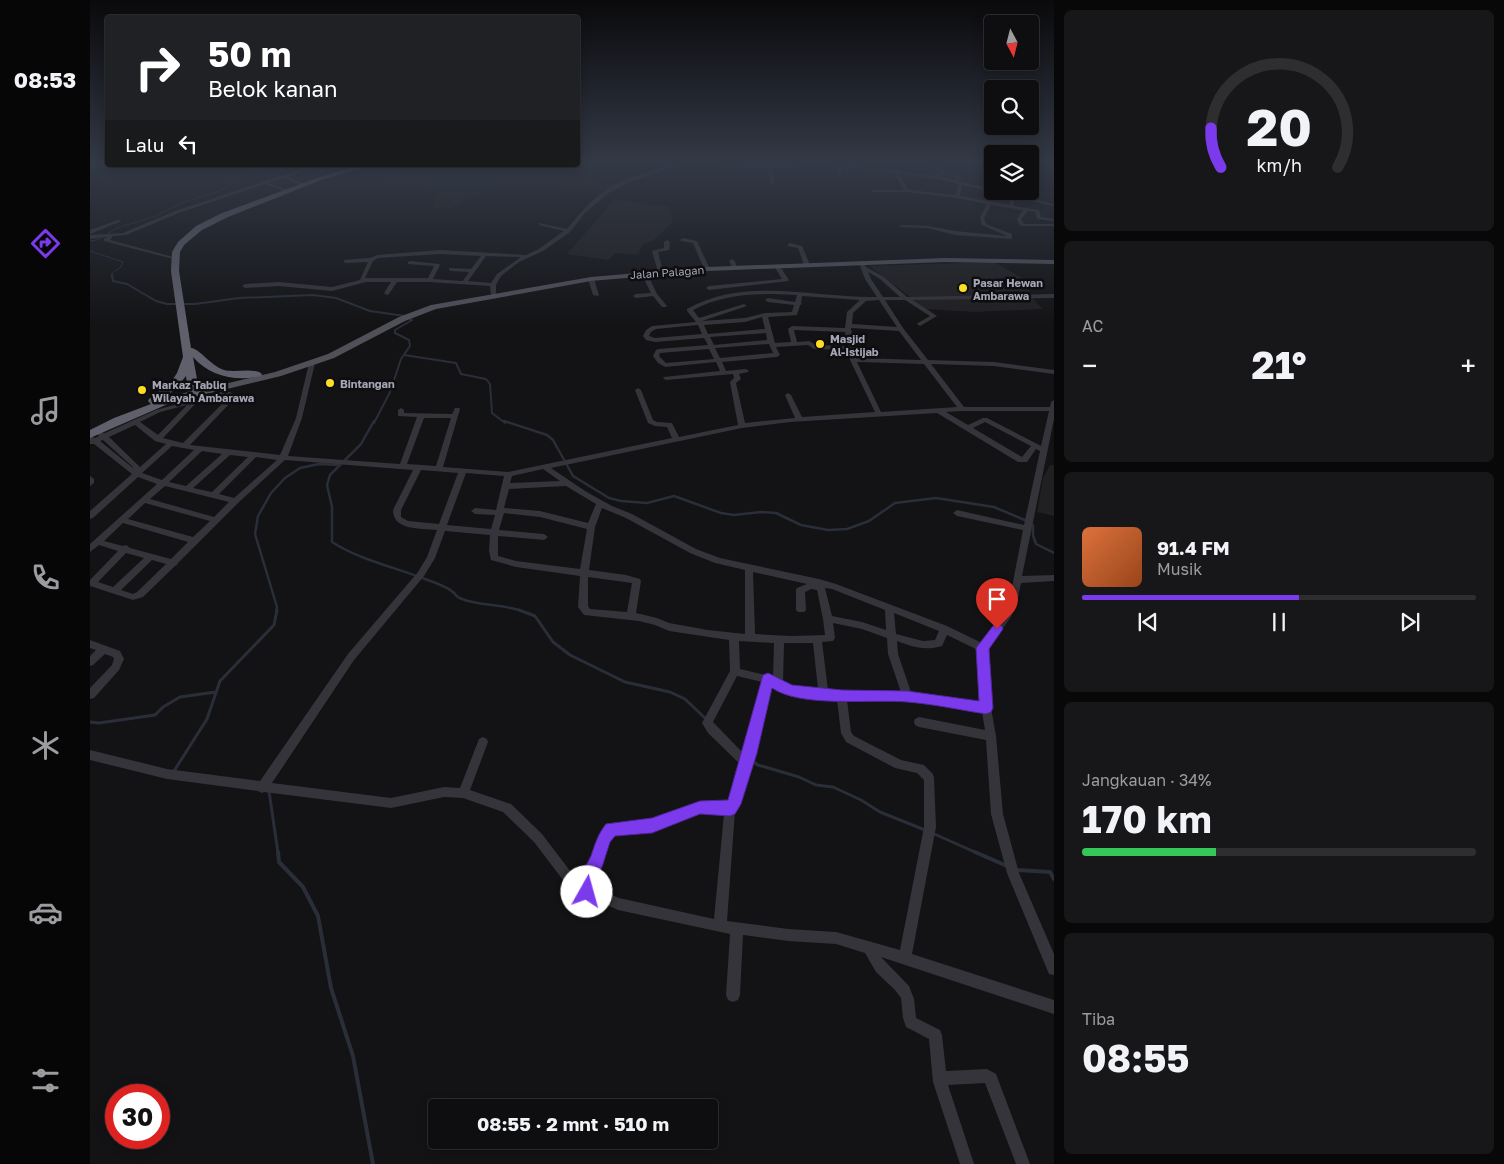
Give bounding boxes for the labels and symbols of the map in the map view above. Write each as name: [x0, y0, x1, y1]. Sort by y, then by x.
north arrow: [984, 15, 1039, 70]
street label: Jalan Palagan: [629, 263, 705, 281]
place label: Pasar Hewan Ambarawa: [973, 276, 1043, 302]
marker: Pasar Hewan Ambarawa: [957, 282, 969, 294]
place label: Masjid Al-Istijab: [830, 332, 879, 358]
marker: Masjid Al-Istijab: [814, 338, 826, 350]
marker: Bintangan: [324, 377, 336, 389]
place label: Bintangan: [340, 377, 395, 390]
place label: Markaz Tabliq Wilayah Ambarawa: [152, 378, 254, 404]
marker: Markaz Tabliq Wilayah Ambarawa: [136, 384, 148, 396]
pin: [976, 578, 1018, 629]
position arrow: [560, 865, 612, 917]
speed limit sign: 30: [105, 1084, 170, 1149]

